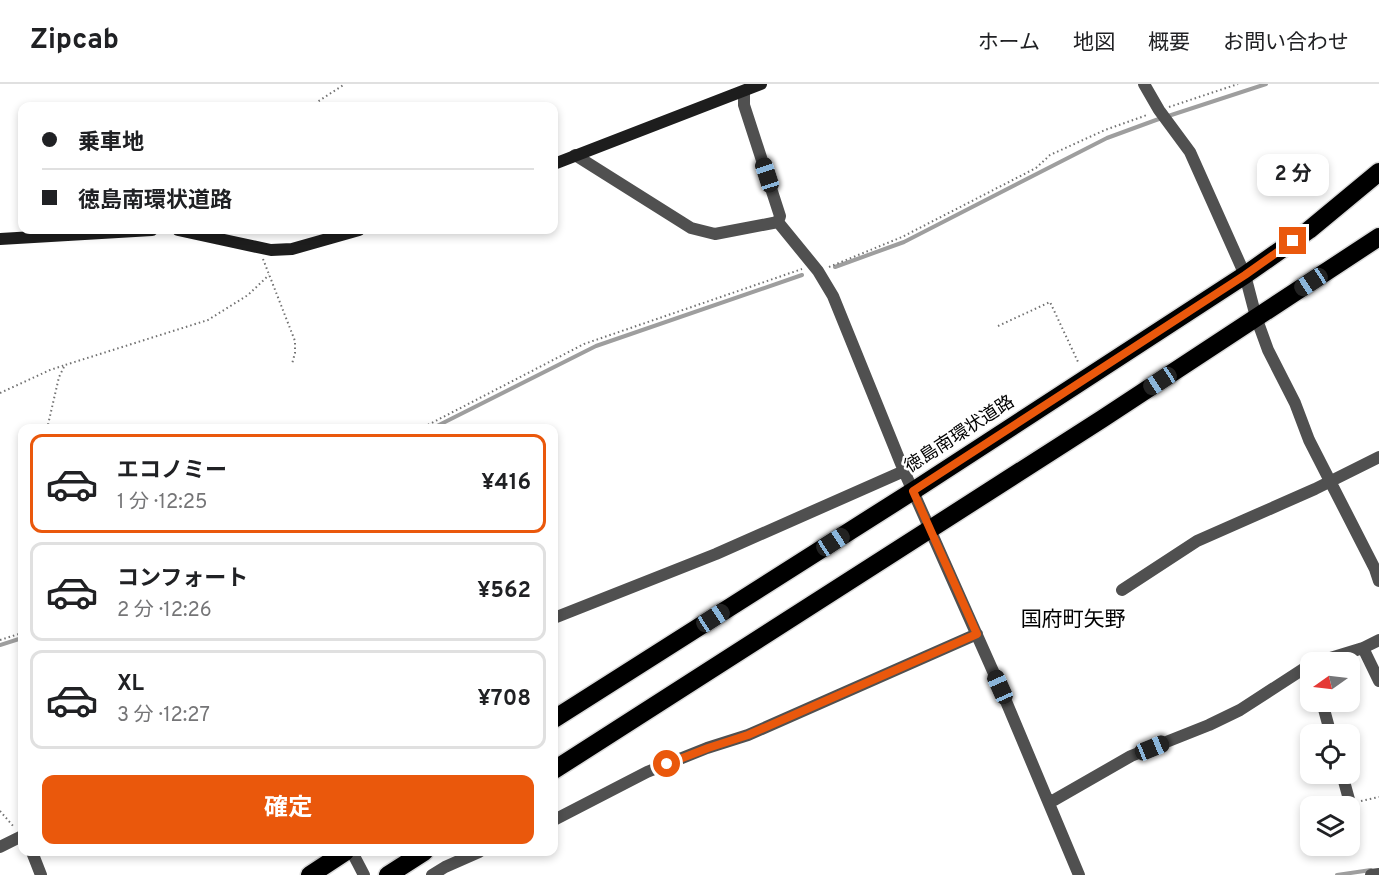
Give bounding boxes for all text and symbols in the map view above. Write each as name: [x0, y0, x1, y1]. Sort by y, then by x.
text: Zipcab: [30, 23, 119, 59]
text: ホーム: [978, 30, 1040, 57]
text: 地図: [1073, 30, 1115, 57]
text: 概要: [1148, 30, 1190, 57]
text: お問い合わせ: [1223, 30, 1349, 57]
text: 乗車地: [78, 130, 144, 157]
callout: 2 分: [1257, 154, 1329, 196]
car: [753, 155, 781, 195]
text: 2 分: [1274, 162, 1312, 188]
text: 徳島南環状道路: [78, 188, 232, 215]
route end: [1279, 227, 1306, 254]
car: [1291, 265, 1331, 299]
car: [1140, 364, 1180, 398]
street label: 徳島南環状道路: [901, 391, 1019, 479]
icon: car: [45, 457, 99, 511]
text: エコノミー: [117, 458, 227, 485]
text: ¥416: [481, 470, 531, 497]
text: 1 分 · 12:25: [117, 490, 207, 516]
car: [813, 525, 853, 559]
icon: car: [45, 565, 99, 619]
text: コンフォート: [117, 566, 248, 593]
text: ¥562: [477, 578, 531, 605]
text: 2 分 · 12:26: [117, 598, 212, 624]
car: [693, 601, 733, 635]
district label: 国府町矢野: [1021, 607, 1126, 634]
north arrow: [1300, 652, 1360, 712]
map controls: [1300, 652, 1360, 856]
car: [984, 667, 1016, 707]
text: XL: [117, 671, 144, 698]
icon: car: [45, 673, 99, 727]
text: ¥708: [478, 686, 531, 713]
text: 3 分 · 12:27: [117, 703, 210, 729]
button: locate: [1300, 724, 1360, 784]
car: [1132, 733, 1172, 763]
route start: [653, 750, 680, 777]
button: 確定: [42, 775, 534, 844]
button: layers: [1300, 796, 1360, 856]

